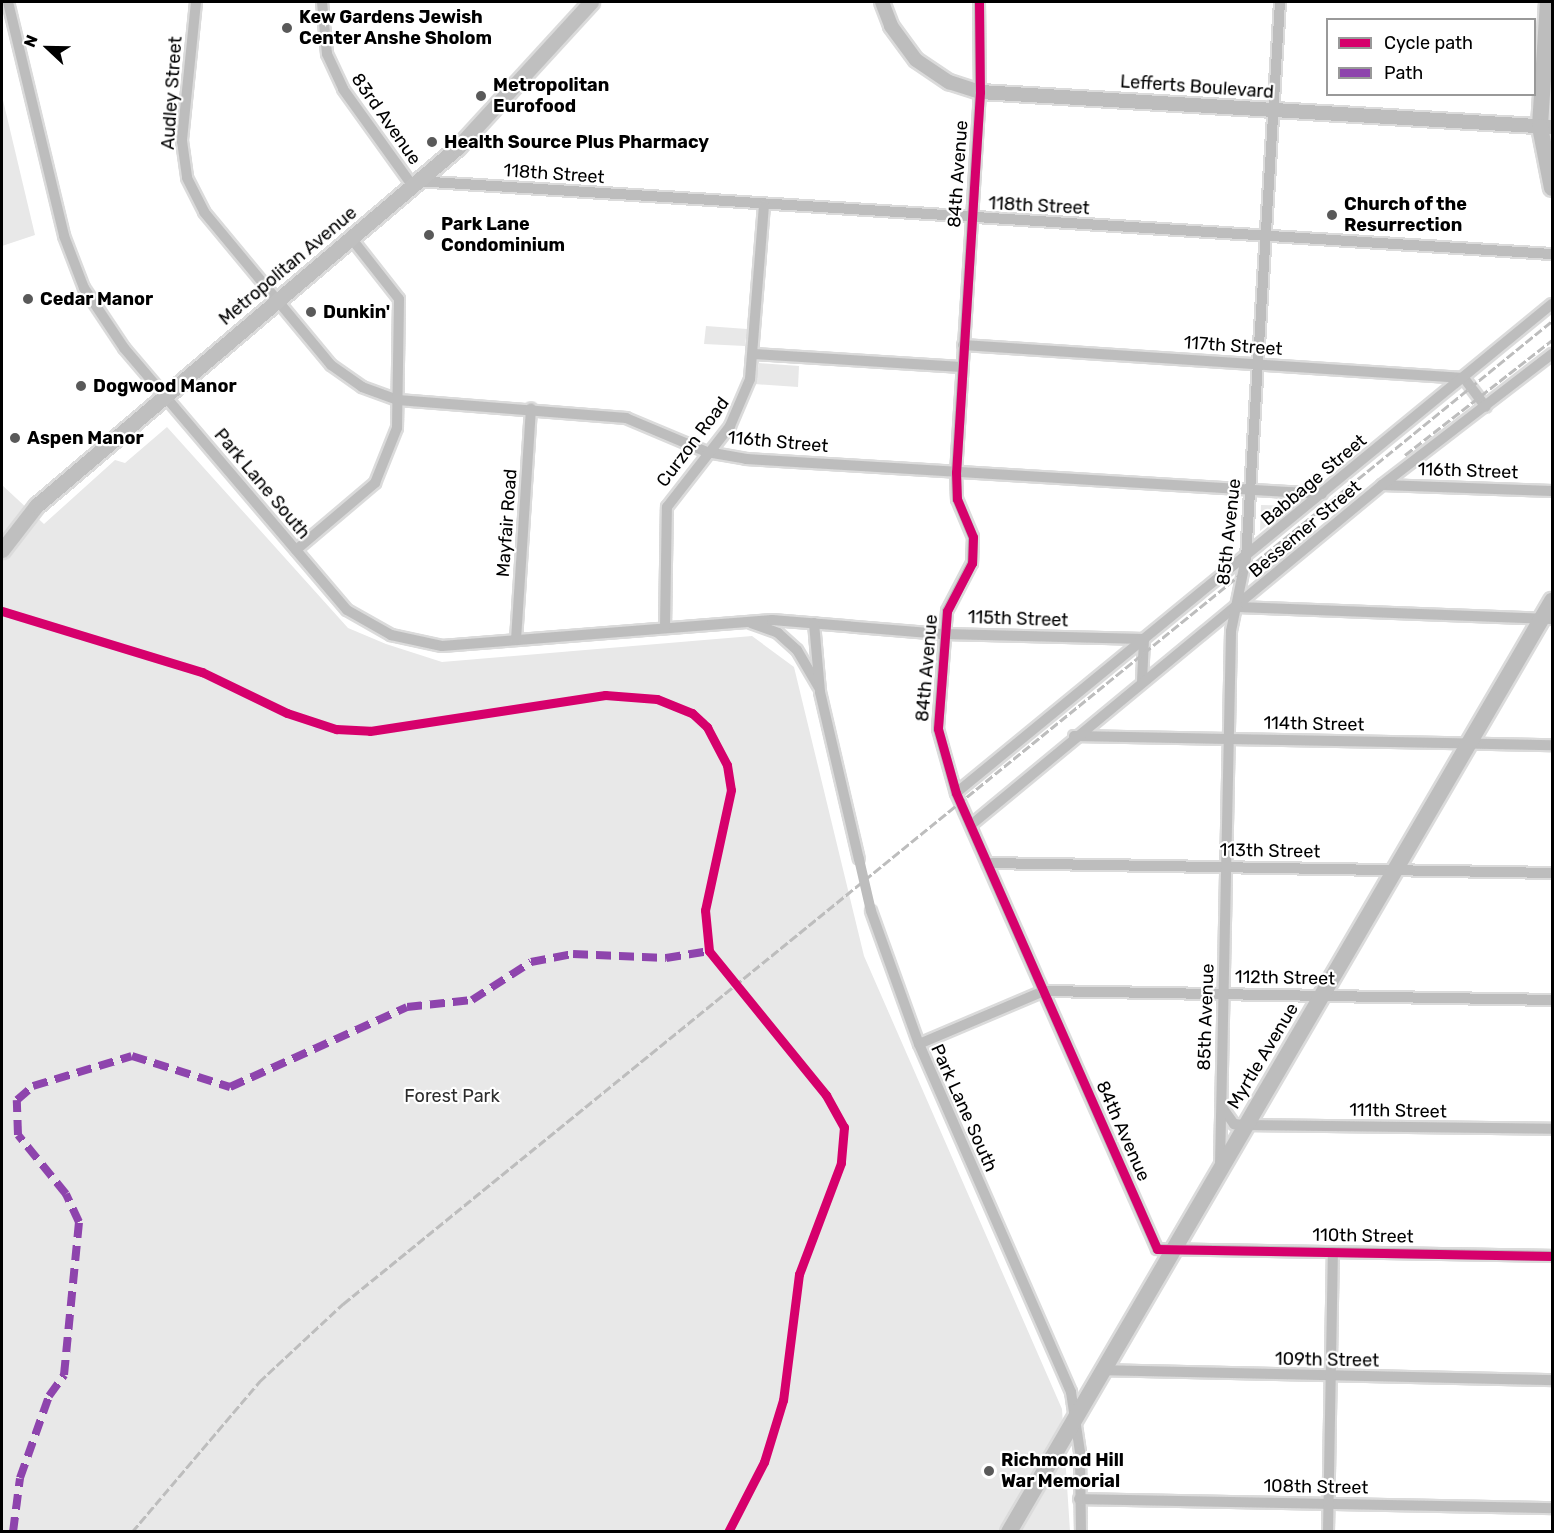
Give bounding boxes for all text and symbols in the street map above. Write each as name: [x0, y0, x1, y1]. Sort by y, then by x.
place label: Kew Gardens Jewish Center Anshe Sholom: [299, 7, 493, 50]
north arrow: [18, 18, 78, 78]
legend: [1326, 18, 1536, 96]
marker: Kew Gardens Jewish Center Anshe Sholom: [280, 21, 294, 35]
text: N: [20, 32, 42, 50]
text: Cycle path: [1384, 32, 1473, 54]
street label: Audley Street: [157, 35, 187, 151]
text: Path: [1384, 62, 1423, 84]
street label: 83rd Avenue: [346, 69, 426, 169]
street label: Lefferts Boulevard: [1119, 71, 1275, 103]
place label: Metropolitan Eurofood: [493, 75, 609, 118]
marker: Metropolitan Eurofood: [474, 89, 488, 103]
street label: 84th Avenue: [943, 119, 973, 229]
place label: Health Source Plus Pharmacy: [444, 131, 709, 153]
marker: Health Source Plus Pharmacy: [425, 135, 439, 149]
street label: 118th Street: [503, 160, 605, 188]
street label: 118th Street: [988, 193, 1090, 219]
place label: Church of the Resurrection: [1344, 194, 1468, 236]
street label: Metropolitan Avenue: [215, 202, 361, 330]
marker: Church of the Resurrection: [1325, 208, 1339, 222]
place label: Park Lane Condominium: [441, 214, 565, 256]
marker: Park Lane Condominium: [422, 228, 436, 242]
place label: Cedar Manor: [40, 288, 154, 310]
marker: Cedar Manor: [21, 292, 35, 306]
place label: Dunkin': [323, 301, 390, 323]
marker: Dunkin': [304, 305, 318, 319]
street label: 117th Street: [1183, 332, 1283, 360]
place label: Dogwood Manor: [93, 375, 237, 397]
marker: Dogwood Manor: [74, 379, 88, 393]
street label: Curzon Road: [652, 393, 734, 491]
street label: Park Lane South: [209, 424, 315, 544]
place label: Aspen Manor: [27, 427, 144, 449]
street label: 116th Street: [727, 427, 829, 457]
street label: Babbage Street: [1257, 430, 1371, 530]
marker: Aspen Manor: [8, 431, 22, 445]
street label: 116th Street: [1417, 458, 1519, 484]
street label: Mayfair Road: [492, 468, 522, 578]
street label: Bessemer Street: [1244, 476, 1366, 582]
street label: 85th Avenue: [1213, 477, 1245, 587]
street label: 115th Street: [967, 606, 1069, 632]
street label: 84th Avenue: [912, 613, 942, 723]
street label: 114th Street: [1263, 712, 1365, 736]
street label: 113th Street: [1219, 839, 1321, 863]
street label: 85th Avenue: [1193, 963, 1219, 1071]
street label: 112th Street: [1235, 966, 1335, 990]
street label: Myrtle Avenue: [1223, 999, 1303, 1113]
street label: Park Lane South: [926, 1041, 1002, 1175]
street label: 84th Avenue: [1091, 1077, 1155, 1185]
park label: Forest Park: [404, 1085, 500, 1107]
street label: 111th Street: [1349, 1099, 1447, 1123]
street label: 110th Street: [1312, 1224, 1414, 1248]
street label: 109th Street: [1275, 1348, 1379, 1372]
place label: Richmond Hill War Memorial: [1001, 1450, 1124, 1492]
marker: Richmond Hill War Memorial: [982, 1464, 996, 1478]
street label: 108th Street: [1263, 1475, 1369, 1499]

